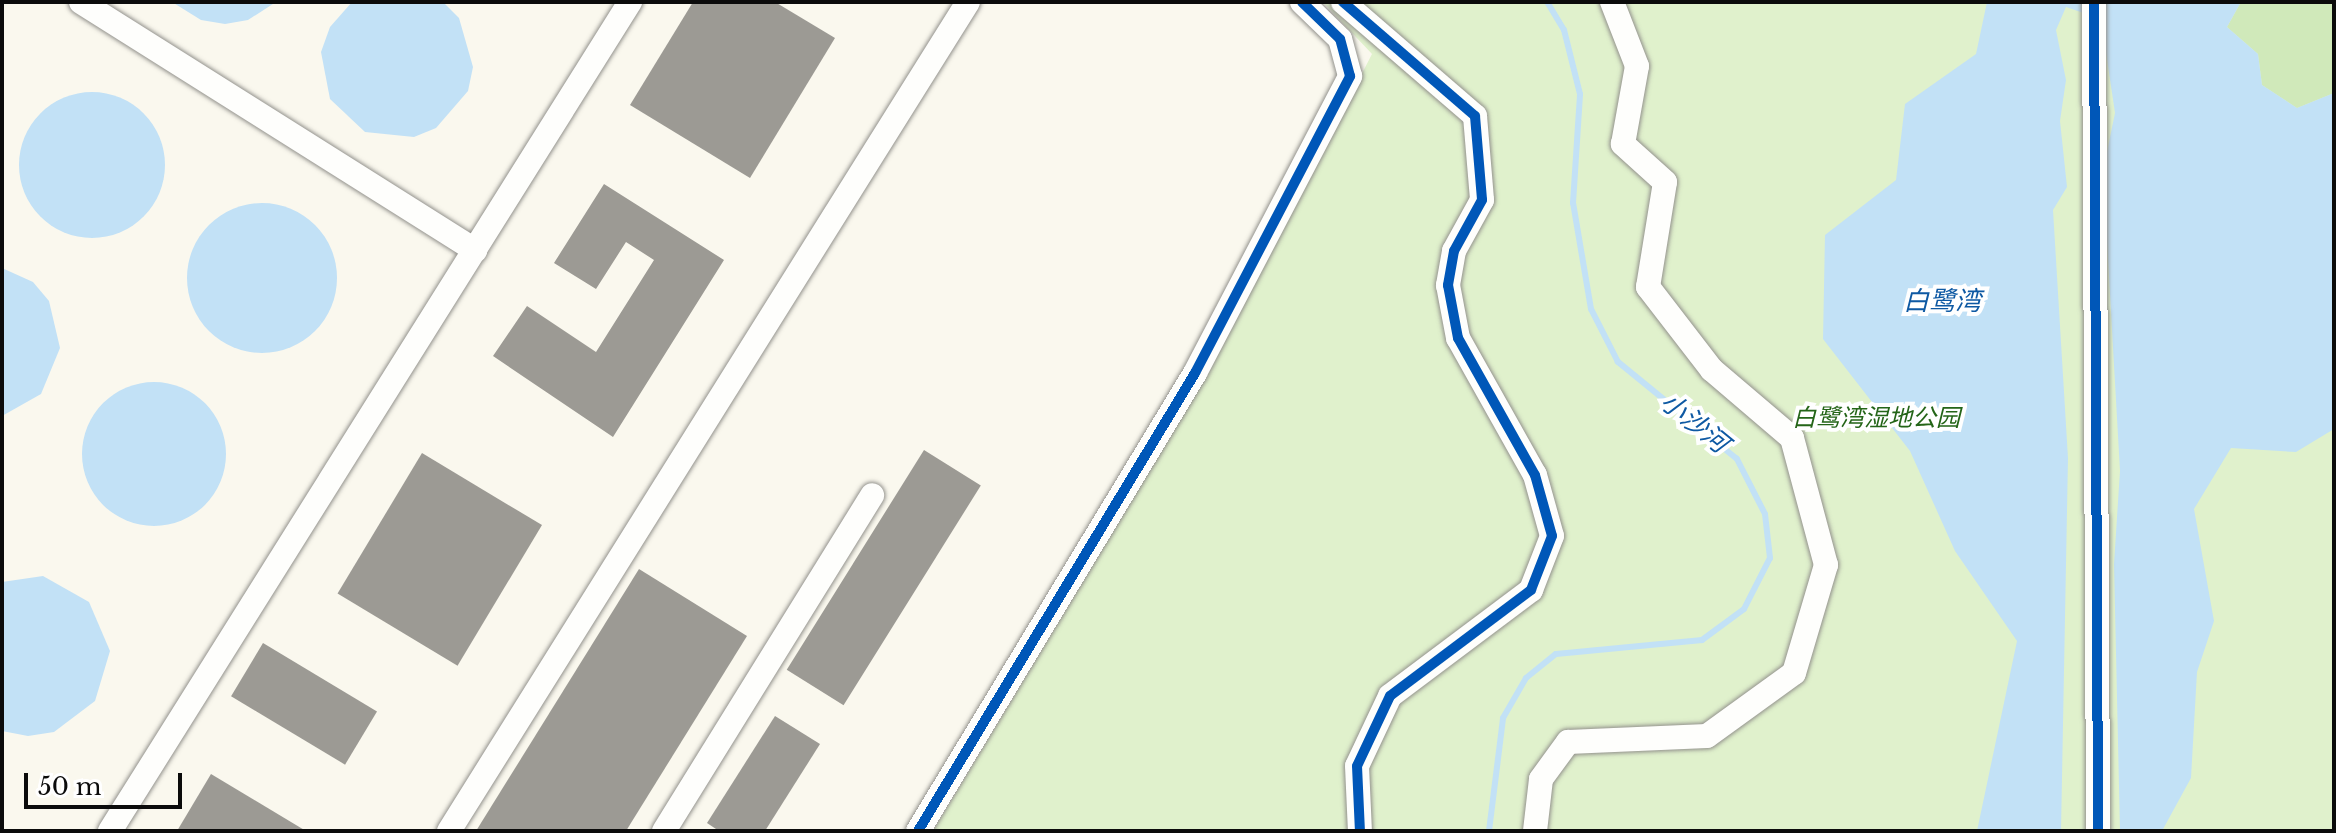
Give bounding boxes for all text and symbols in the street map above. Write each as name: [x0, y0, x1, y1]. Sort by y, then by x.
water label: 白鹭湾: [1903, 286, 1981, 318]
water label: 小沙河: [1654, 386, 1734, 460]
park label: 白鹭湾湿地公园: [1792, 404, 1960, 432]
scale bar: [28, 757, 186, 807]
text: 50 m: [38, 772, 101, 801]

